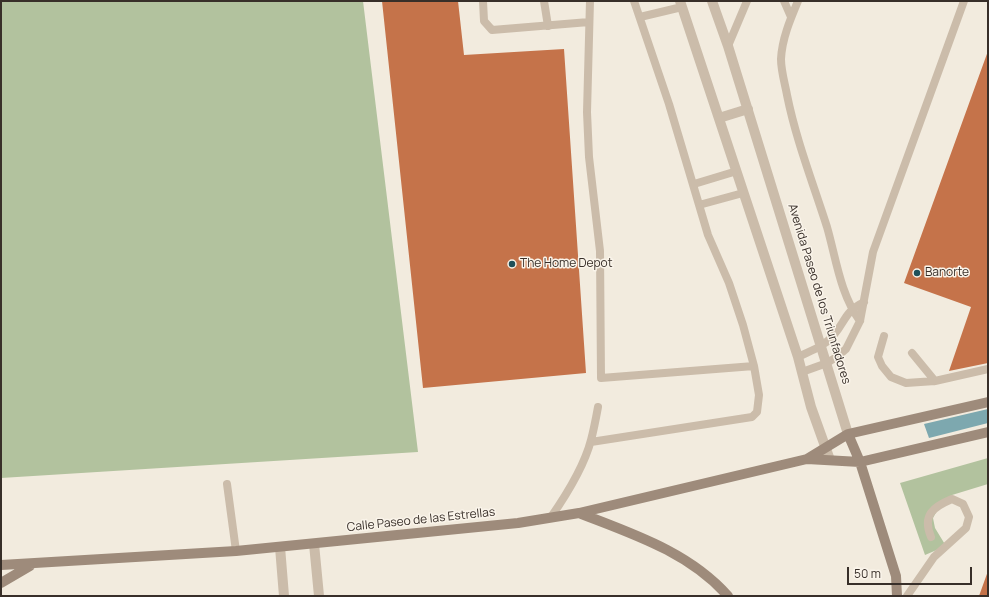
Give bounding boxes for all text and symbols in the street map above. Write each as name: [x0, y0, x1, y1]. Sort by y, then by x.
street label: Avenida Paseo de los Triunfadores: [785, 202, 853, 386]
place label: The Home Depot: [520, 257, 612, 271]
marker: The Home Depot: [507, 259, 517, 269]
place label: Banorte: [925, 266, 969, 280]
marker: Banorte: [912, 268, 922, 278]
street label: Calle Paseo de las Estrellas: [346, 505, 496, 535]
scale bar: [849, 559, 974, 585]
text: 50 m: [854, 565, 881, 582]

